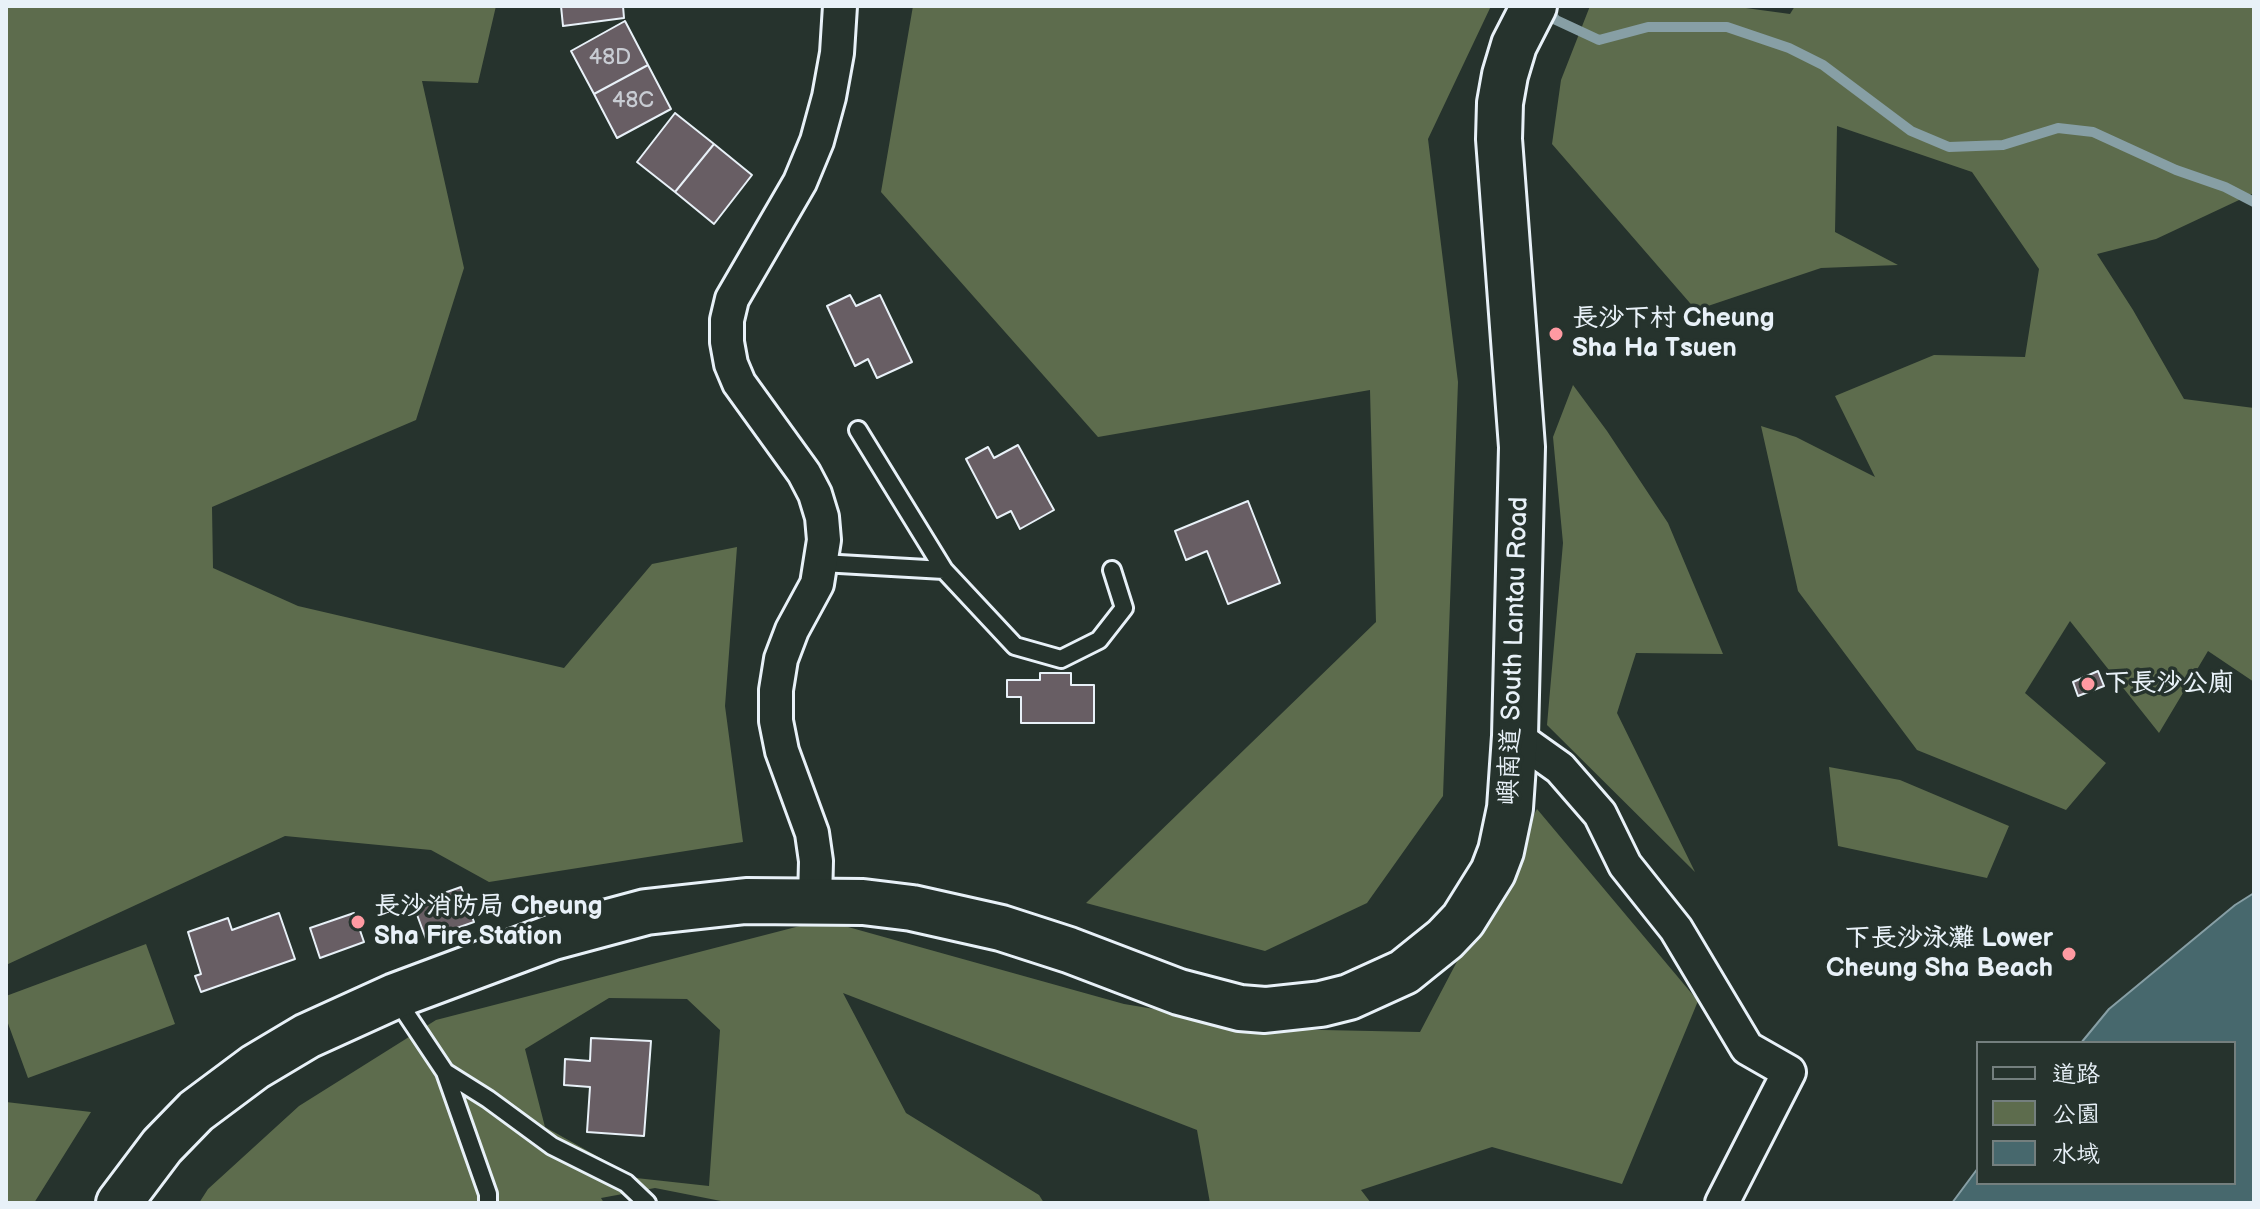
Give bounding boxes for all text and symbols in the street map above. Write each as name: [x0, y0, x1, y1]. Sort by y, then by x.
house number: 48D: [589, 45, 631, 71]
house number: 48C: [612, 88, 654, 114]
place label: 長沙下村 Cheung Sha Ha Tsuen: [1572, 303, 1774, 364]
marker: 長沙下村 Cheung Sha Ha Tsuen: [1547, 325, 1565, 343]
street label: 嶼南道 South Lantau Road: [1494, 496, 1536, 806]
place label: 下長沙公廁: [2104, 668, 2234, 700]
marker: 下長沙公廁: [2079, 675, 2097, 693]
place label: 長沙消防局 Cheung Sha Fire Station: [374, 891, 602, 952]
marker: 長沙消防局 Cheung Sha Fire Station: [349, 913, 367, 931]
place label: 下長沙泳灘 Lower Cheung Sha Beach: [1826, 923, 2053, 984]
marker: 下長沙泳灘 Lower Cheung Sha Beach: [2060, 945, 2078, 963]
legend: [1976, 1041, 2236, 1185]
text: 道路: [2052, 1060, 2100, 1089]
text: 公園: [2052, 1100, 2100, 1129]
text: 水域: [2052, 1140, 2100, 1169]

